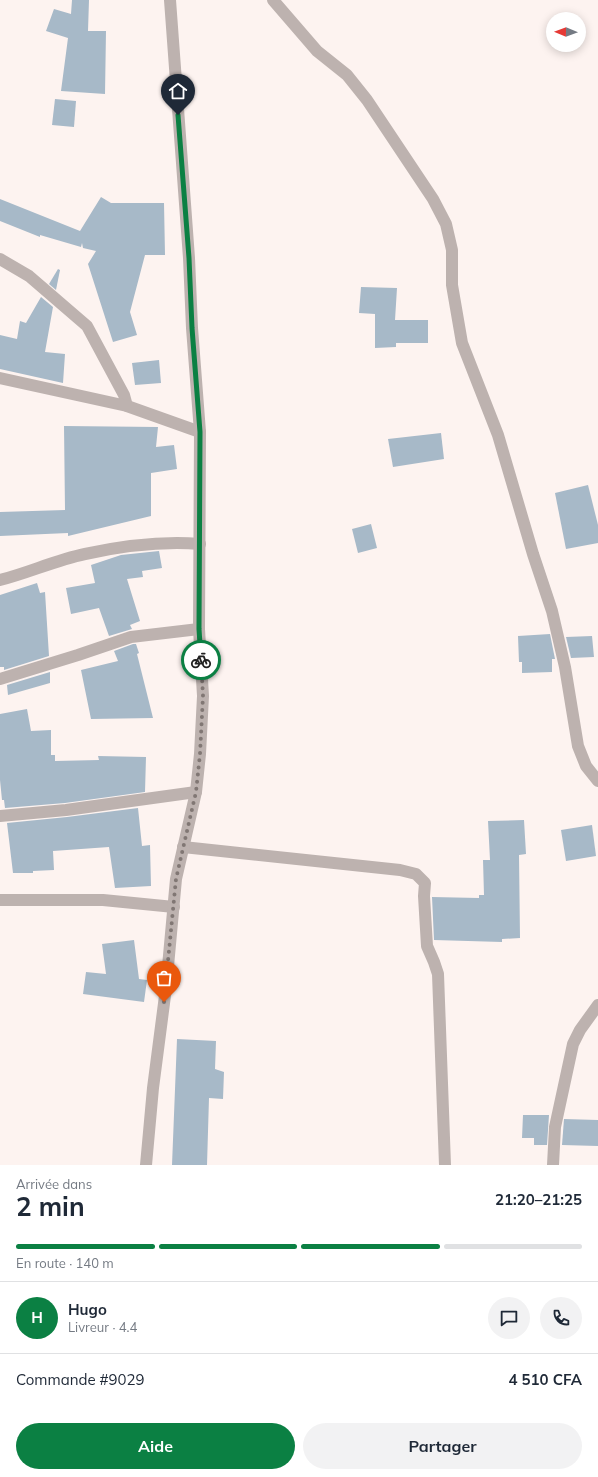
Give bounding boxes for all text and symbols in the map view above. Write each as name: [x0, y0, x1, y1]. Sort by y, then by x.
north arrow: [546, 12, 586, 52]
map controls: [546, 12, 586, 52]
pin: [161, 74, 195, 115]
icon: home: [167, 80, 189, 102]
courier: [181, 640, 221, 680]
icon: bike: [190, 649, 212, 671]
pin: [147, 961, 181, 1002]
icon: bag: [153, 967, 175, 989]
text: Arrivée dans: [16, 1176, 92, 1192]
text: 2 min: [16, 1190, 85, 1223]
text: 21:20–21:25: [495, 1190, 582, 1209]
text: En route · 140 m: [16, 1255, 114, 1271]
button: chat: [488, 1297, 530, 1339]
button: phone: [540, 1297, 582, 1339]
text: Hugo: [68, 1300, 107, 1319]
text: H: [31, 1308, 43, 1327]
text: Livreur · 4.4: [68, 1319, 137, 1335]
text: Commande #9029: [16, 1370, 145, 1389]
text: 4 510 CFA: [508, 1370, 582, 1389]
button: Aide: [16, 1423, 295, 1469]
button: Partager: [303, 1423, 582, 1469]

